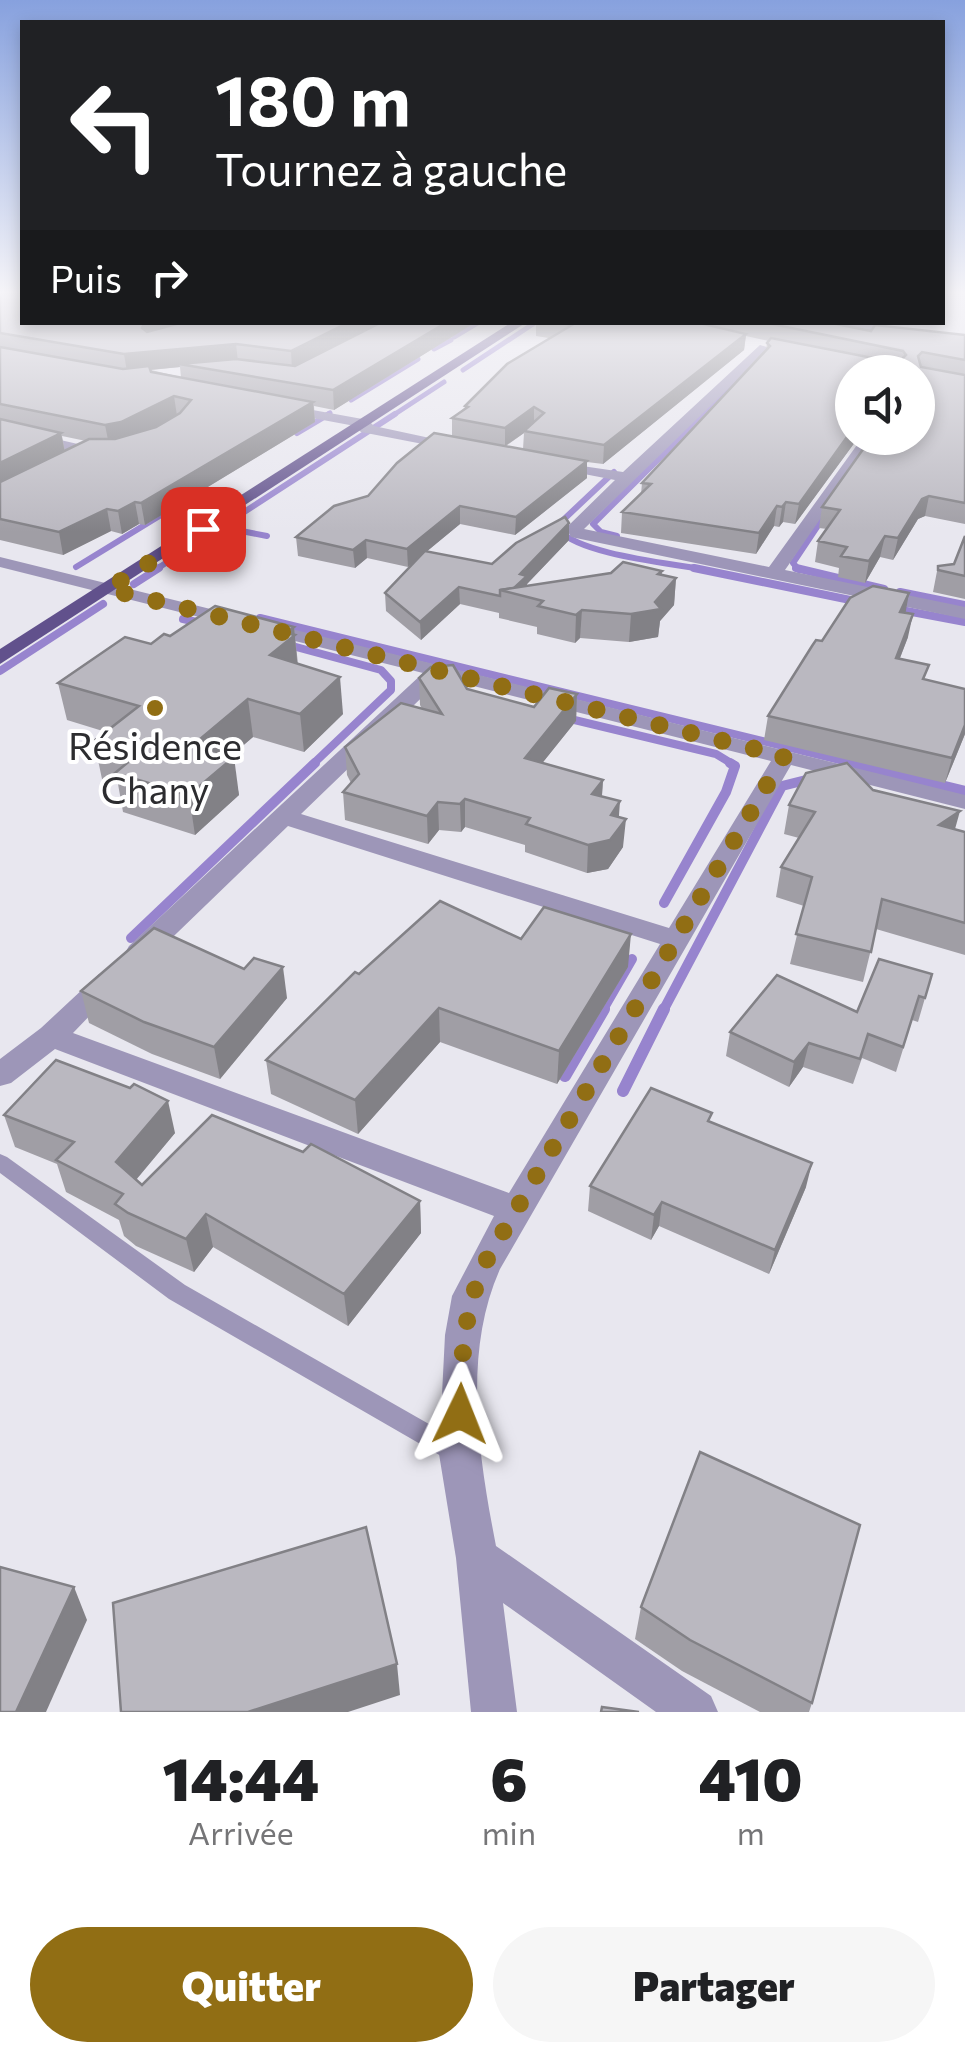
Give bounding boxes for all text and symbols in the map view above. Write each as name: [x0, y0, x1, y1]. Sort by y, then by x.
text: 180 m: [215, 55, 411, 140]
icon: left: [50, 60, 180, 190]
text: Tournez à gauche: [215, 140, 567, 195]
icon: right: [142, 250, 197, 305]
text: Puis: [50, 254, 122, 301]
map controls: [835, 355, 935, 455]
button: sound: [835, 355, 935, 455]
pin: [161, 487, 246, 572]
icon: arrive: [176, 502, 231, 557]
marker: Résidence Chany: [144, 697, 166, 719]
place label: Résidence Chany: [68, 721, 242, 812]
position arrow: [408, 1362, 512, 1466]
text: 14:44: [163, 1740, 319, 1813]
text: 6: [490, 1740, 528, 1813]
text: 410: [699, 1740, 802, 1813]
text: Arrivée: [188, 1812, 294, 1852]
text: min: [482, 1812, 536, 1852]
text: m: [737, 1812, 765, 1852]
button: Quitter: [30, 1927, 473, 2042]
button: Partager: [493, 1927, 935, 2042]

